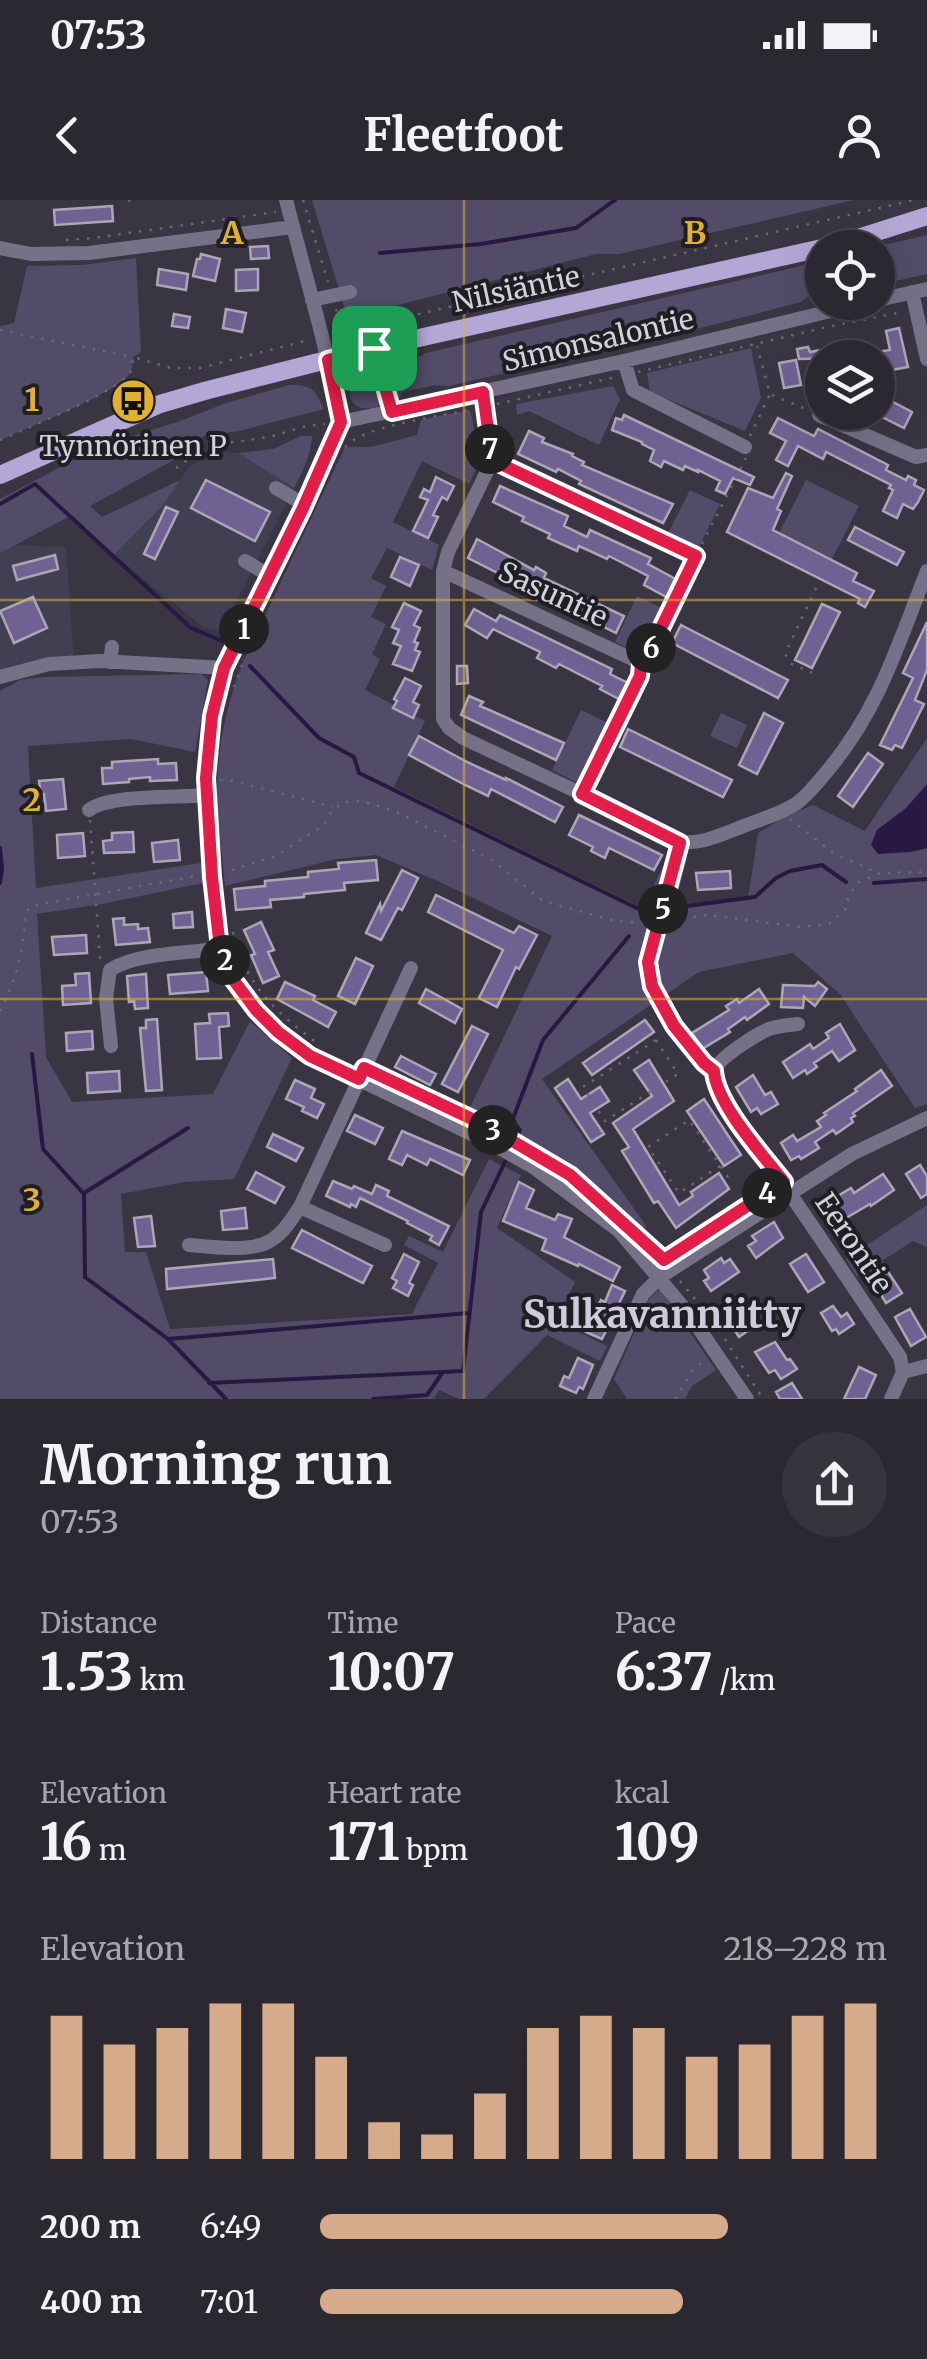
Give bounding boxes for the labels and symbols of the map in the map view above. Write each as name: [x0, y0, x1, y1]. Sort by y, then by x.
text: A: [220, 213, 245, 253]
text: B: [684, 213, 706, 253]
street label: Nilsiäntie: [449, 258, 583, 320]
street label: Simonsalontie: [499, 301, 697, 379]
pin: [332, 306, 417, 391]
bus stop icon: Tynnörinen P: [110, 378, 156, 424]
text: 1: [25, 380, 40, 420]
pin: 7: [465, 424, 515, 474]
place label: Tynnörinen P: [39, 428, 227, 464]
street label: Sasuntie: [493, 553, 613, 635]
pin: 1: [219, 604, 269, 654]
pin: 6: [626, 623, 676, 673]
text: 2: [23, 780, 41, 820]
pin: 5: [638, 884, 688, 934]
pin: 2: [200, 935, 250, 985]
pin: 3: [468, 1105, 518, 1155]
pin: 4: [742, 1168, 792, 1218]
text: 3: [23, 1180, 41, 1220]
street label: Eerontie: [807, 1186, 901, 1300]
district label: Sulkavanniitty: [523, 1291, 801, 1338]

